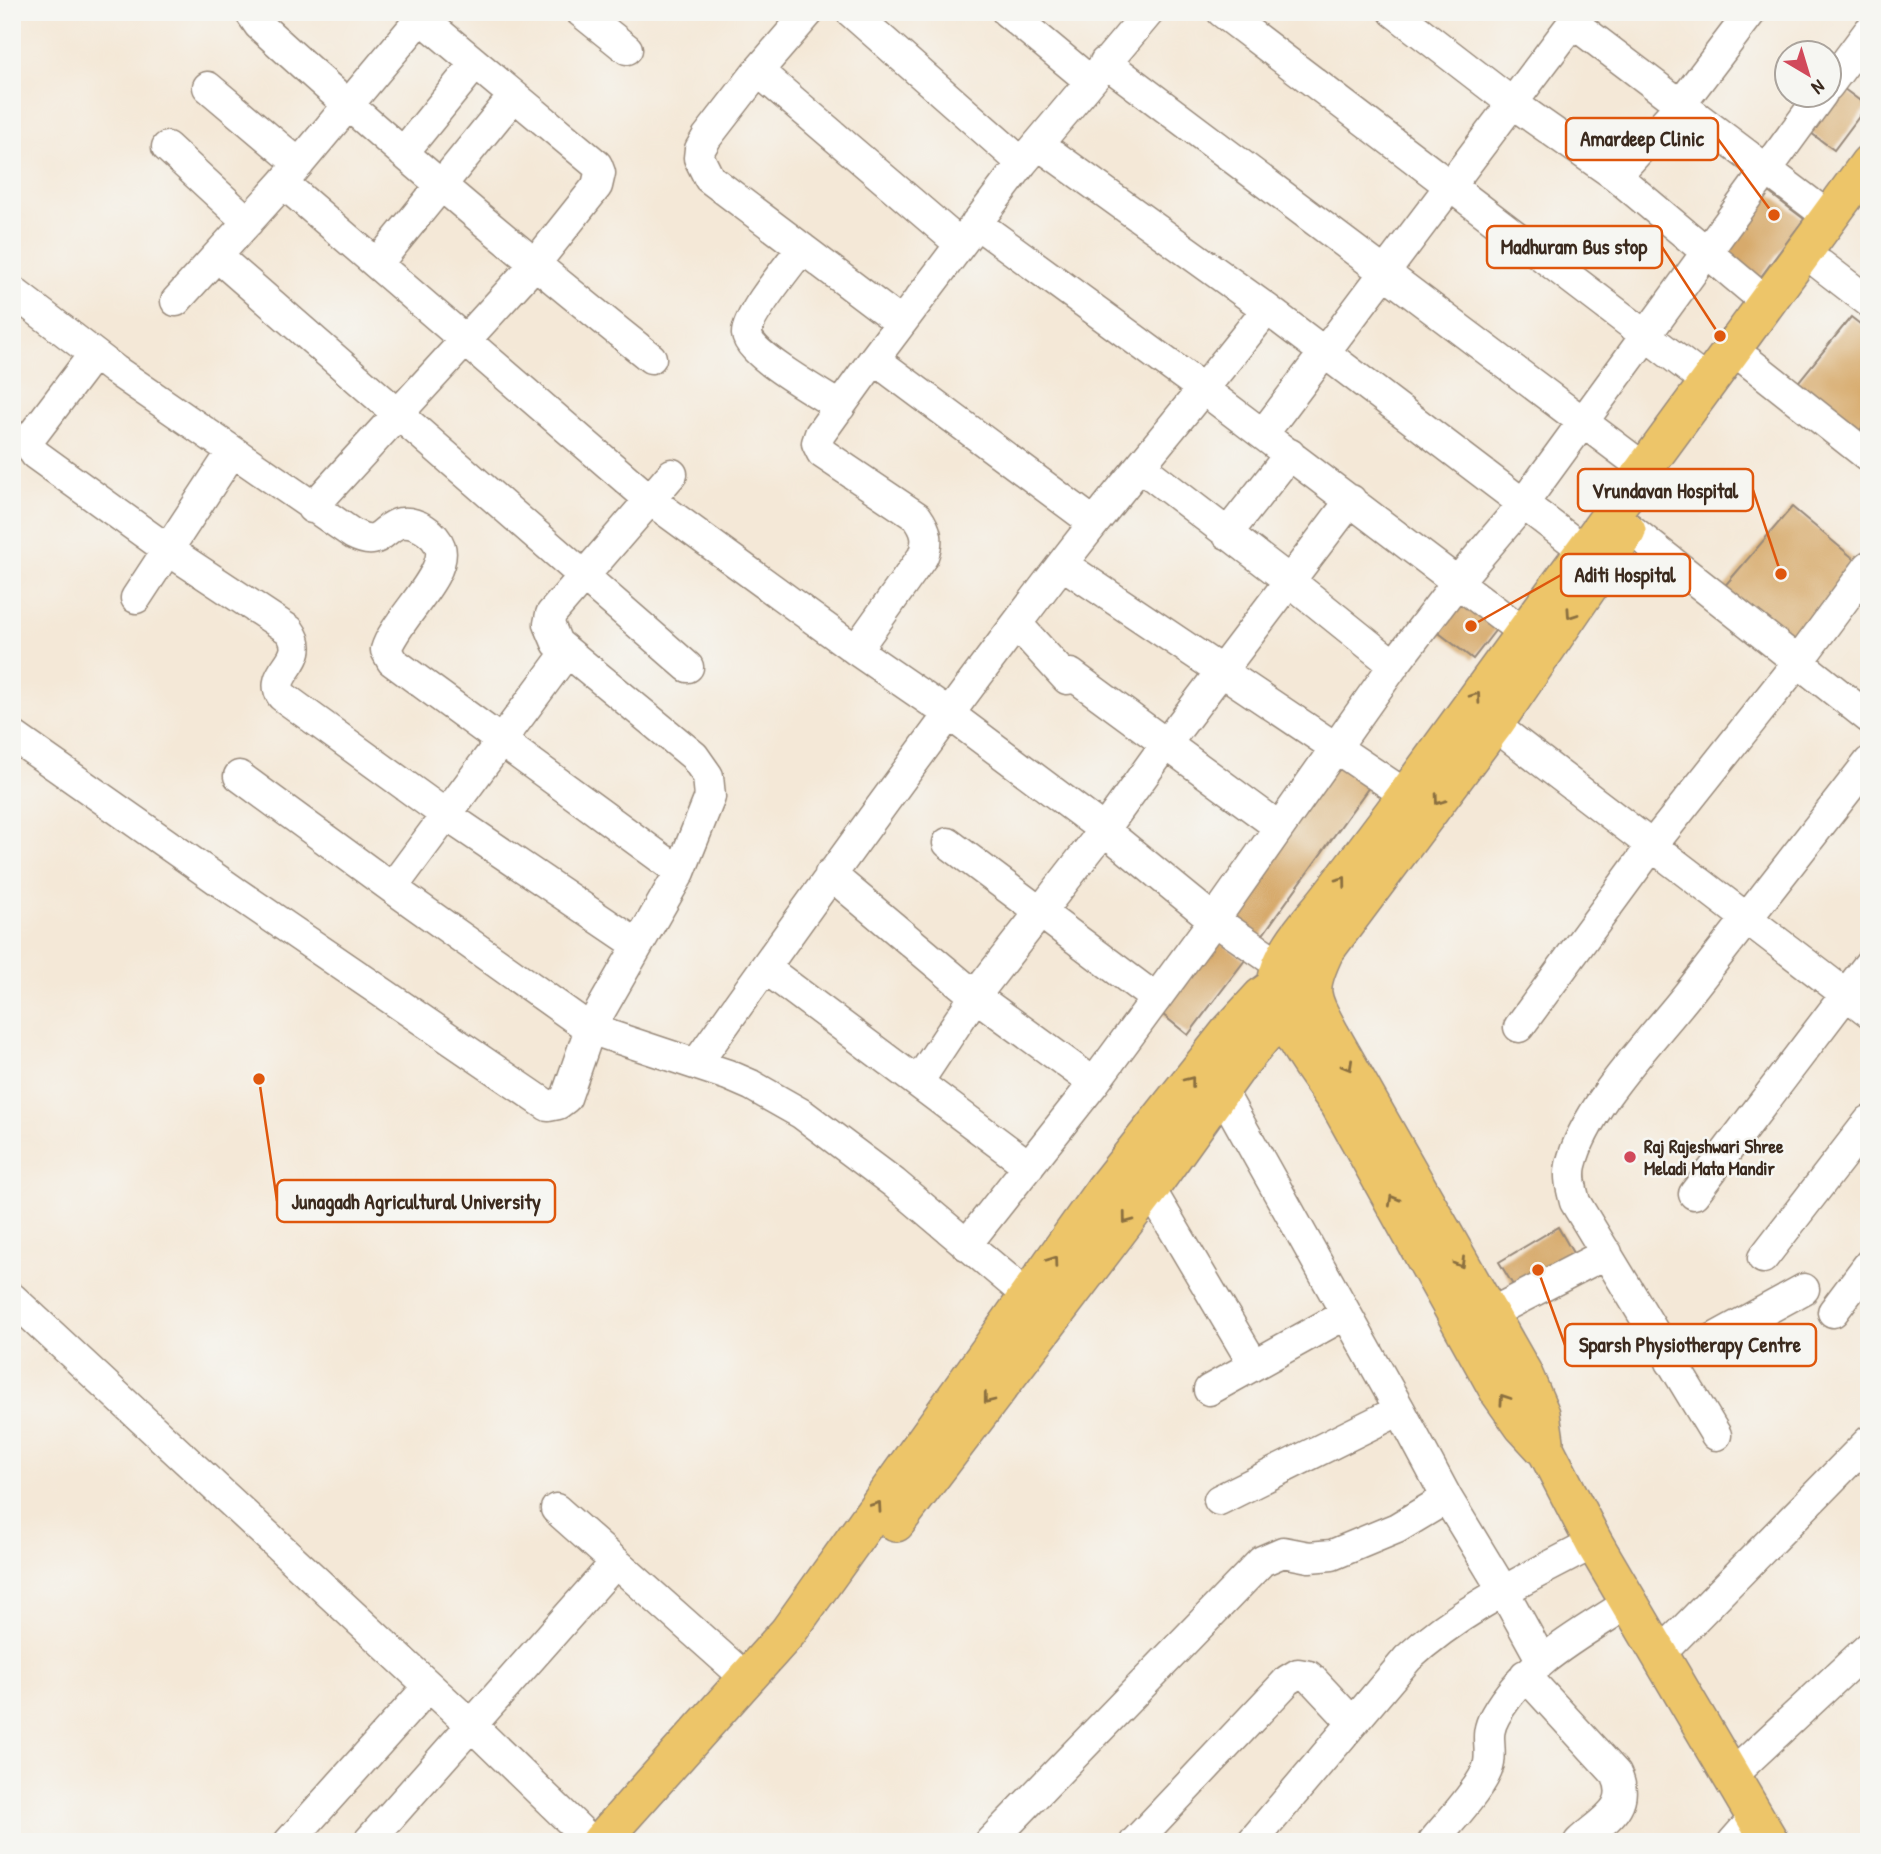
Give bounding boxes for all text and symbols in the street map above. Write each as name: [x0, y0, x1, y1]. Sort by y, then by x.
north arrow: [1772, 38, 1842, 108]
text: N: [1806, 74, 1830, 101]
callout: Amardeep Clinic: [1566, 118, 1718, 160]
text: Amardeep Clinic: [1580, 124, 1705, 154]
callout: Madhuram Bus stop: [1487, 226, 1662, 268]
text: Madhuram Bus stop: [1501, 232, 1648, 262]
callout: Vrundavan Hospital: [1578, 469, 1753, 511]
text: Vrundavan Hospital: [1592, 476, 1739, 506]
callout: Aditi Hospital: [1561, 554, 1690, 596]
text: Aditi Hospital: [1574, 560, 1676, 590]
one-way arrow: [1567, 606, 1579, 619]
one-way arrow: [1468, 692, 1480, 705]
one-way arrow: [1435, 792, 1447, 805]
one-way arrow: [1333, 876, 1346, 888]
one-way arrow: [1340, 1058, 1353, 1071]
one-way arrow: [1182, 1076, 1195, 1088]
place label: Raj Rajeshwari Shree Meladi Mata Mandir: [1644, 1133, 1784, 1181]
marker: Raj Rajeshwari Shree Meladi Mata Mandir: [1622, 1149, 1638, 1165]
callout: Junagadh Agricultural University: [277, 1180, 555, 1222]
text: Junagadh Agricultural University: [291, 1187, 541, 1217]
one-way arrow: [1388, 1195, 1401, 1208]
one-way arrow: [1123, 1211, 1136, 1224]
one-way arrow: [1044, 1256, 1057, 1269]
one-way arrow: [1452, 1256, 1465, 1269]
callout: Sparsh Physiotherapy Centre: [1565, 1324, 1816, 1366]
text: Sparsh Physiotherapy Centre: [1579, 1330, 1802, 1360]
one-way arrow: [984, 1391, 997, 1404]
one-way arrow: [1500, 1394, 1512, 1407]
one-way arrow: [869, 1501, 881, 1514]

